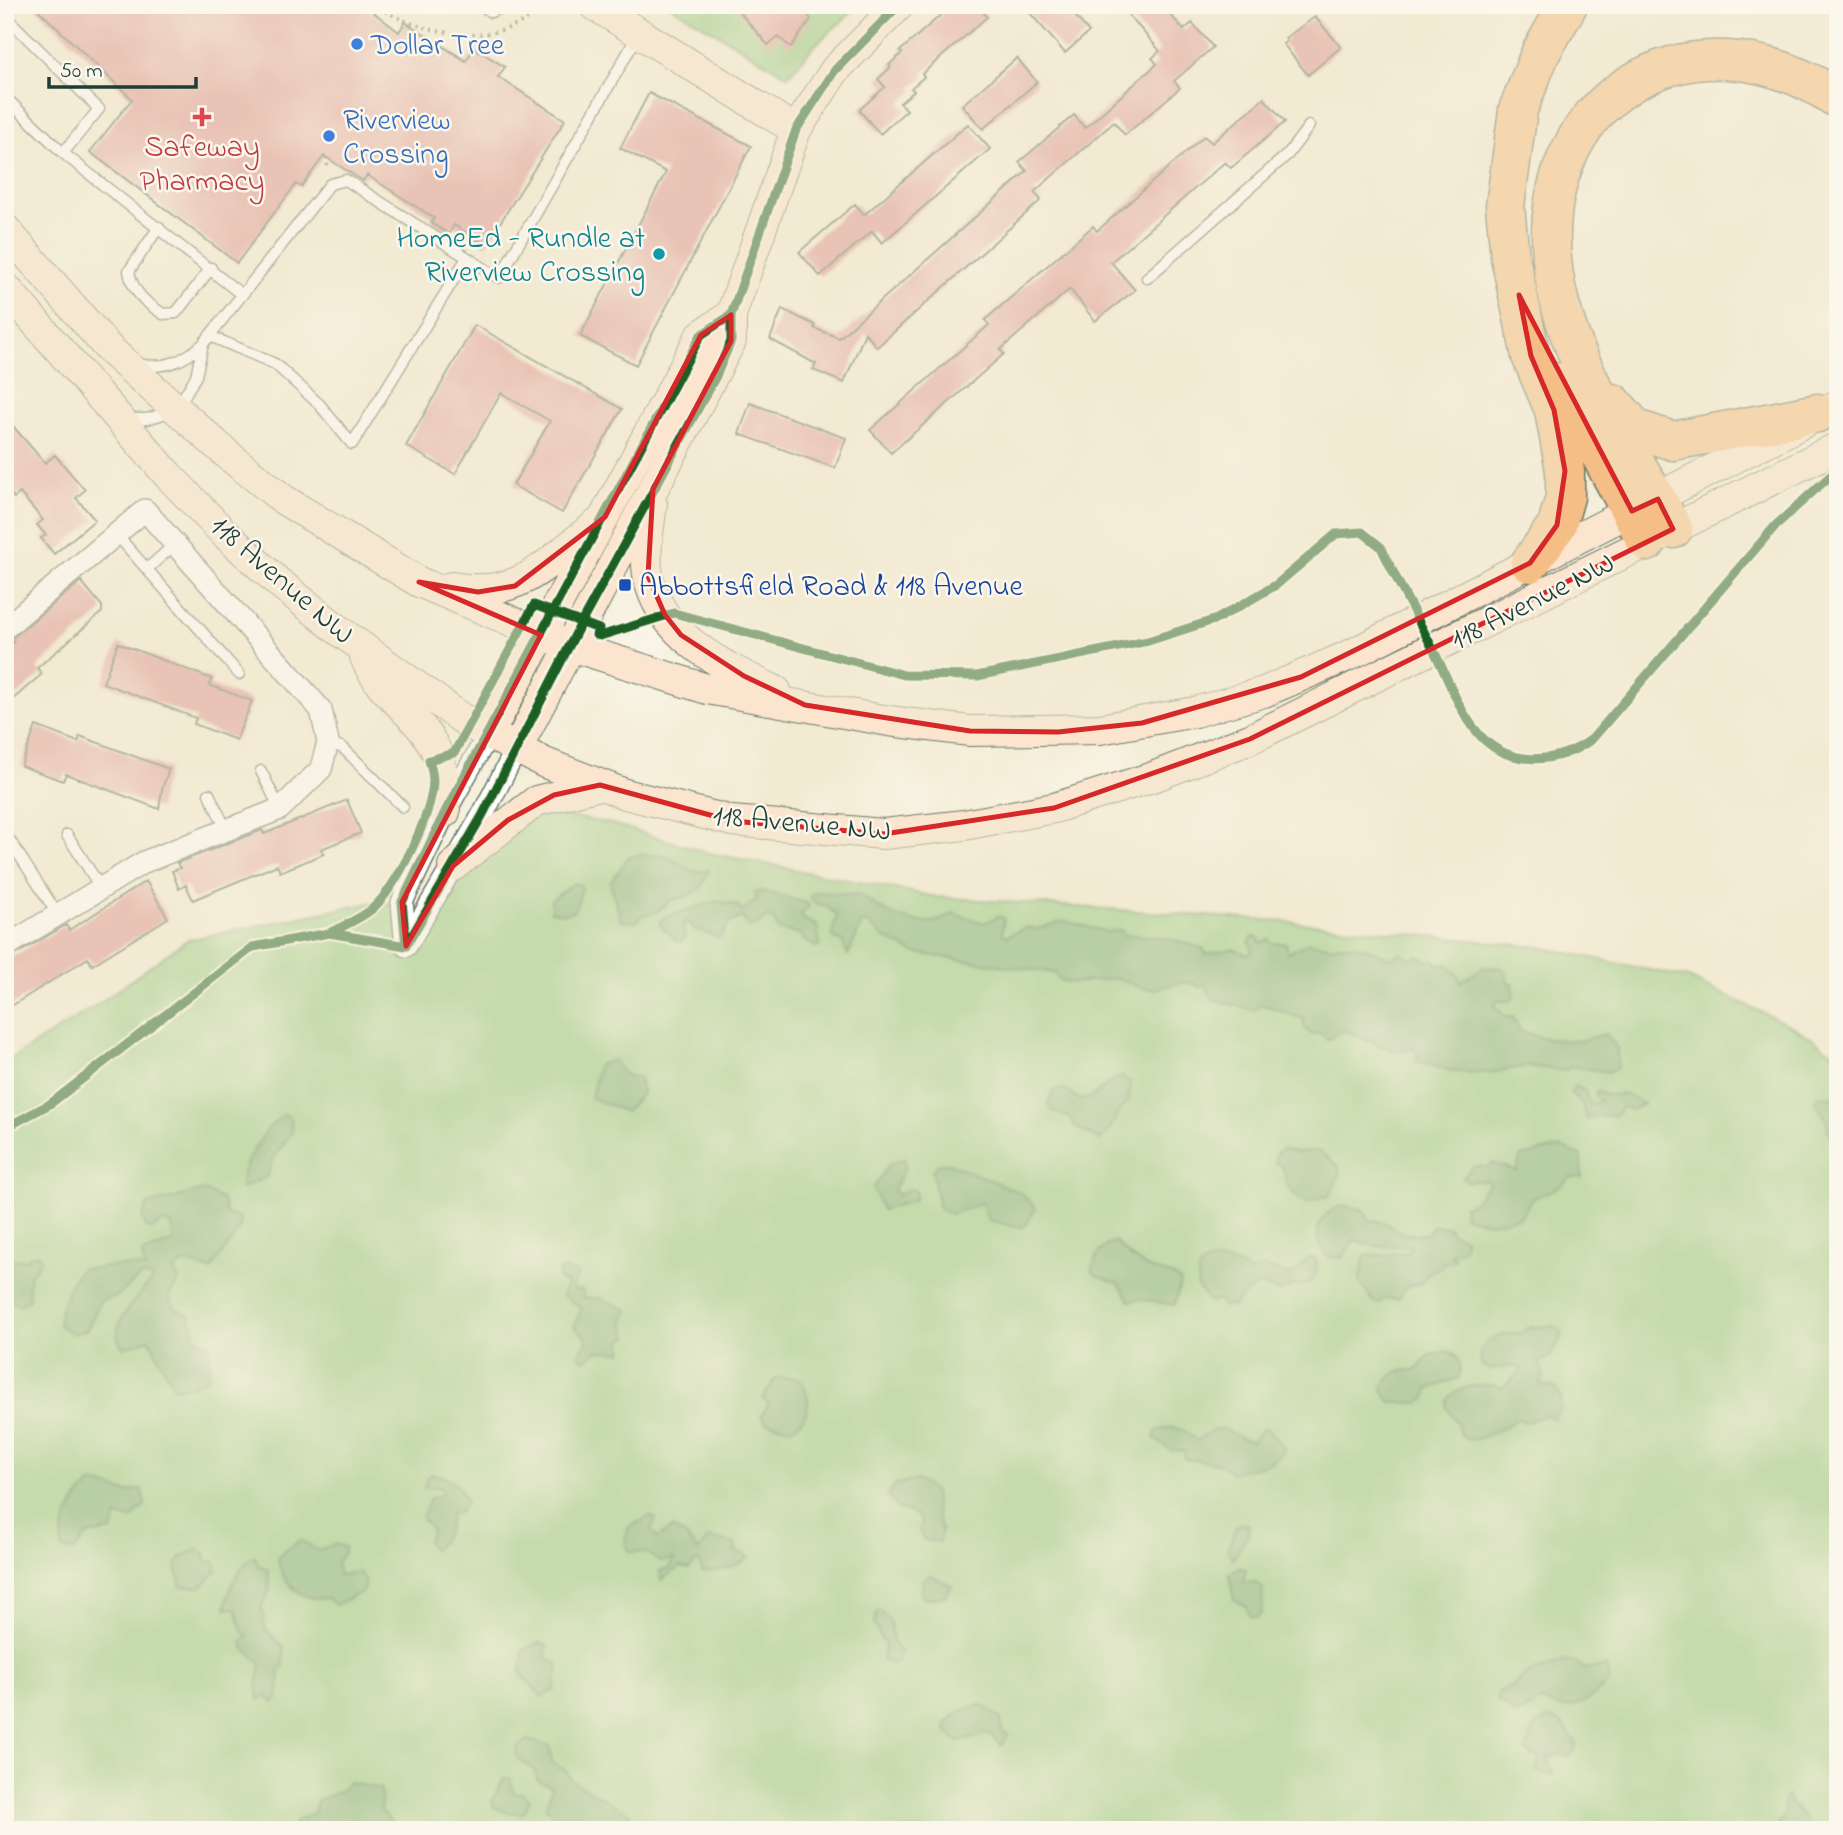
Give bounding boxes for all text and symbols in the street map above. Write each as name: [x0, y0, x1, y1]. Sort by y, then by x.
place label: Dollar Tree: [370, 25, 505, 69]
marker: Dollar Tree: [349, 36, 365, 52]
scale bar: [49, 46, 196, 90]
text: 50 m: [60, 57, 103, 87]
place label: Riverview Crossing: [343, 100, 450, 178]
marker: Safeway Pharmacy: [194, 109, 210, 125]
place label: Safeway Pharmacy: [140, 127, 264, 205]
marker: Riverview Crossing: [321, 128, 337, 144]
place label: HomeEd - Rundle at Riverview Crossing: [396, 218, 645, 296]
marker: HomeEd - Rundle at Riverview Crossing: [651, 246, 667, 262]
street label: 118 Avenue NW: [199, 506, 363, 656]
street label: 118 Avenue NW: [1444, 543, 1623, 663]
place label: Abbottsfield Road & 118 Avenue: [639, 566, 1023, 610]
marker: Abbottsfield Road & 118 Avenue: [617, 577, 633, 593]
street label: 118 Avenue NW: [711, 795, 893, 855]

